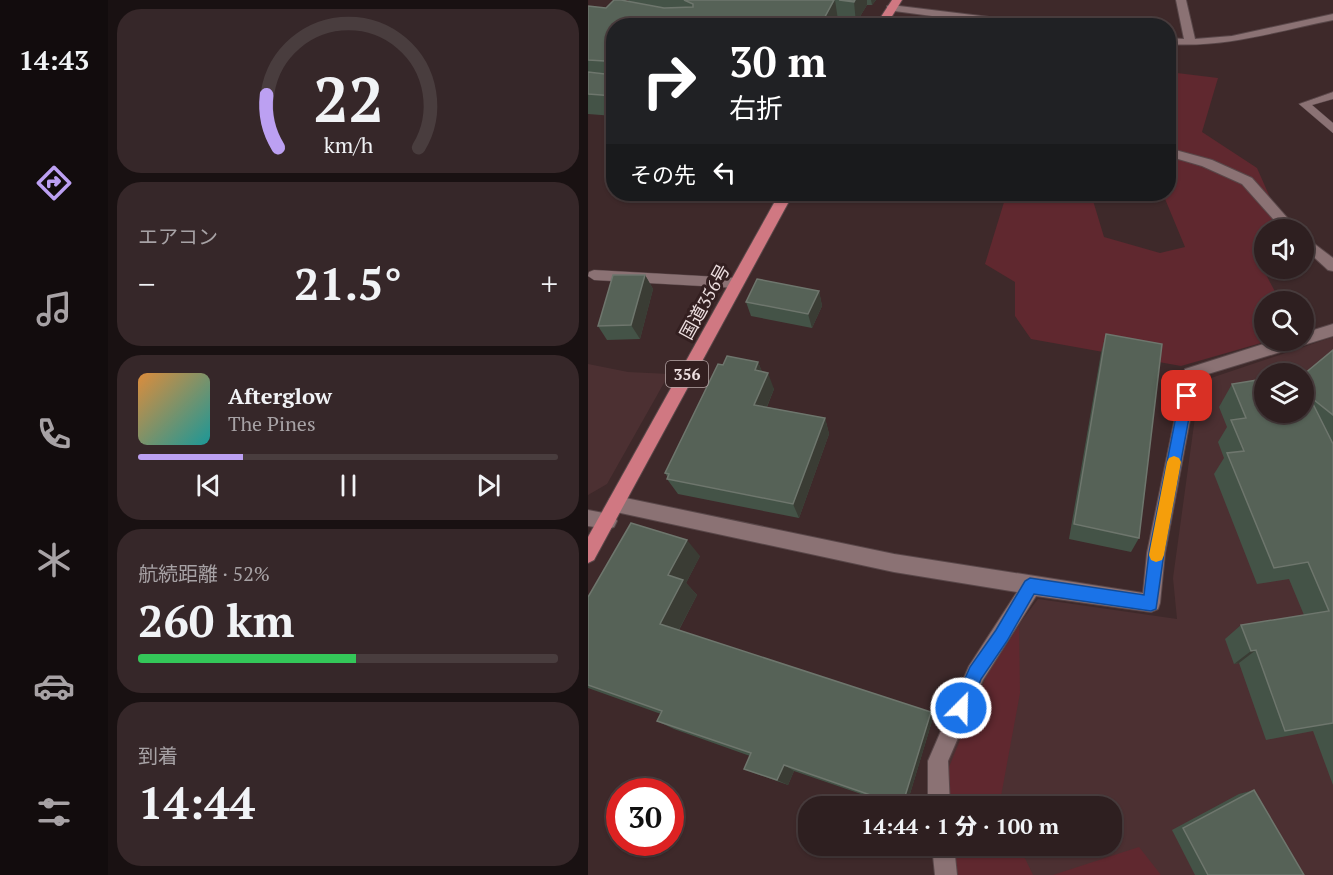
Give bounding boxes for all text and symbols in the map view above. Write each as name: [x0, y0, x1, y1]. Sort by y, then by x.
text: 30 m: [729, 33, 827, 89]
text: 14:43: [19, 42, 89, 78]
icon: right: [630, 42, 708, 120]
text: 22: [313, 57, 383, 140]
text: 右折: [729, 90, 783, 126]
text: km/h: [323, 131, 373, 159]
icon: left: [708, 156, 741, 189]
text: その先: [630, 160, 696, 189]
icon: directions: [33, 162, 75, 204]
map controls: [1254, 219, 1314, 423]
button: sound: [1254, 219, 1314, 279]
text: エアコン: [138, 223, 218, 250]
text: 21.5°: [294, 253, 402, 313]
street label: 国道356号: [674, 259, 735, 344]
text: −: [138, 262, 156, 305]
text: +: [540, 262, 558, 305]
icon: music: [33, 288, 75, 330]
button: search: [1254, 291, 1314, 351]
road number: 356: [666, 361, 708, 387]
button: layers: [1254, 363, 1314, 423]
pin: [1161, 370, 1212, 421]
icon: arrive: [1170, 379, 1203, 412]
text: Afterglow: [228, 381, 332, 410]
text: The Pines: [228, 410, 316, 437]
icon: phone: [33, 413, 75, 455]
icon: previous: [192, 469, 225, 502]
icon: pause: [332, 469, 365, 502]
icon: next: [472, 469, 505, 502]
icon: climate: [33, 539, 75, 581]
text: 航続距離 · 52%: [138, 560, 270, 587]
text: 260 km: [138, 590, 294, 650]
icon: car: [33, 665, 75, 707]
position arrow: [929, 676, 993, 740]
text: 到着: [138, 742, 178, 769]
text: 14:44: [138, 772, 255, 832]
speed limit sign: 30: [606, 778, 684, 856]
icon: filters: [33, 791, 75, 833]
text: 14:44 · 1 分 · 100 m: [861, 811, 1059, 840]

